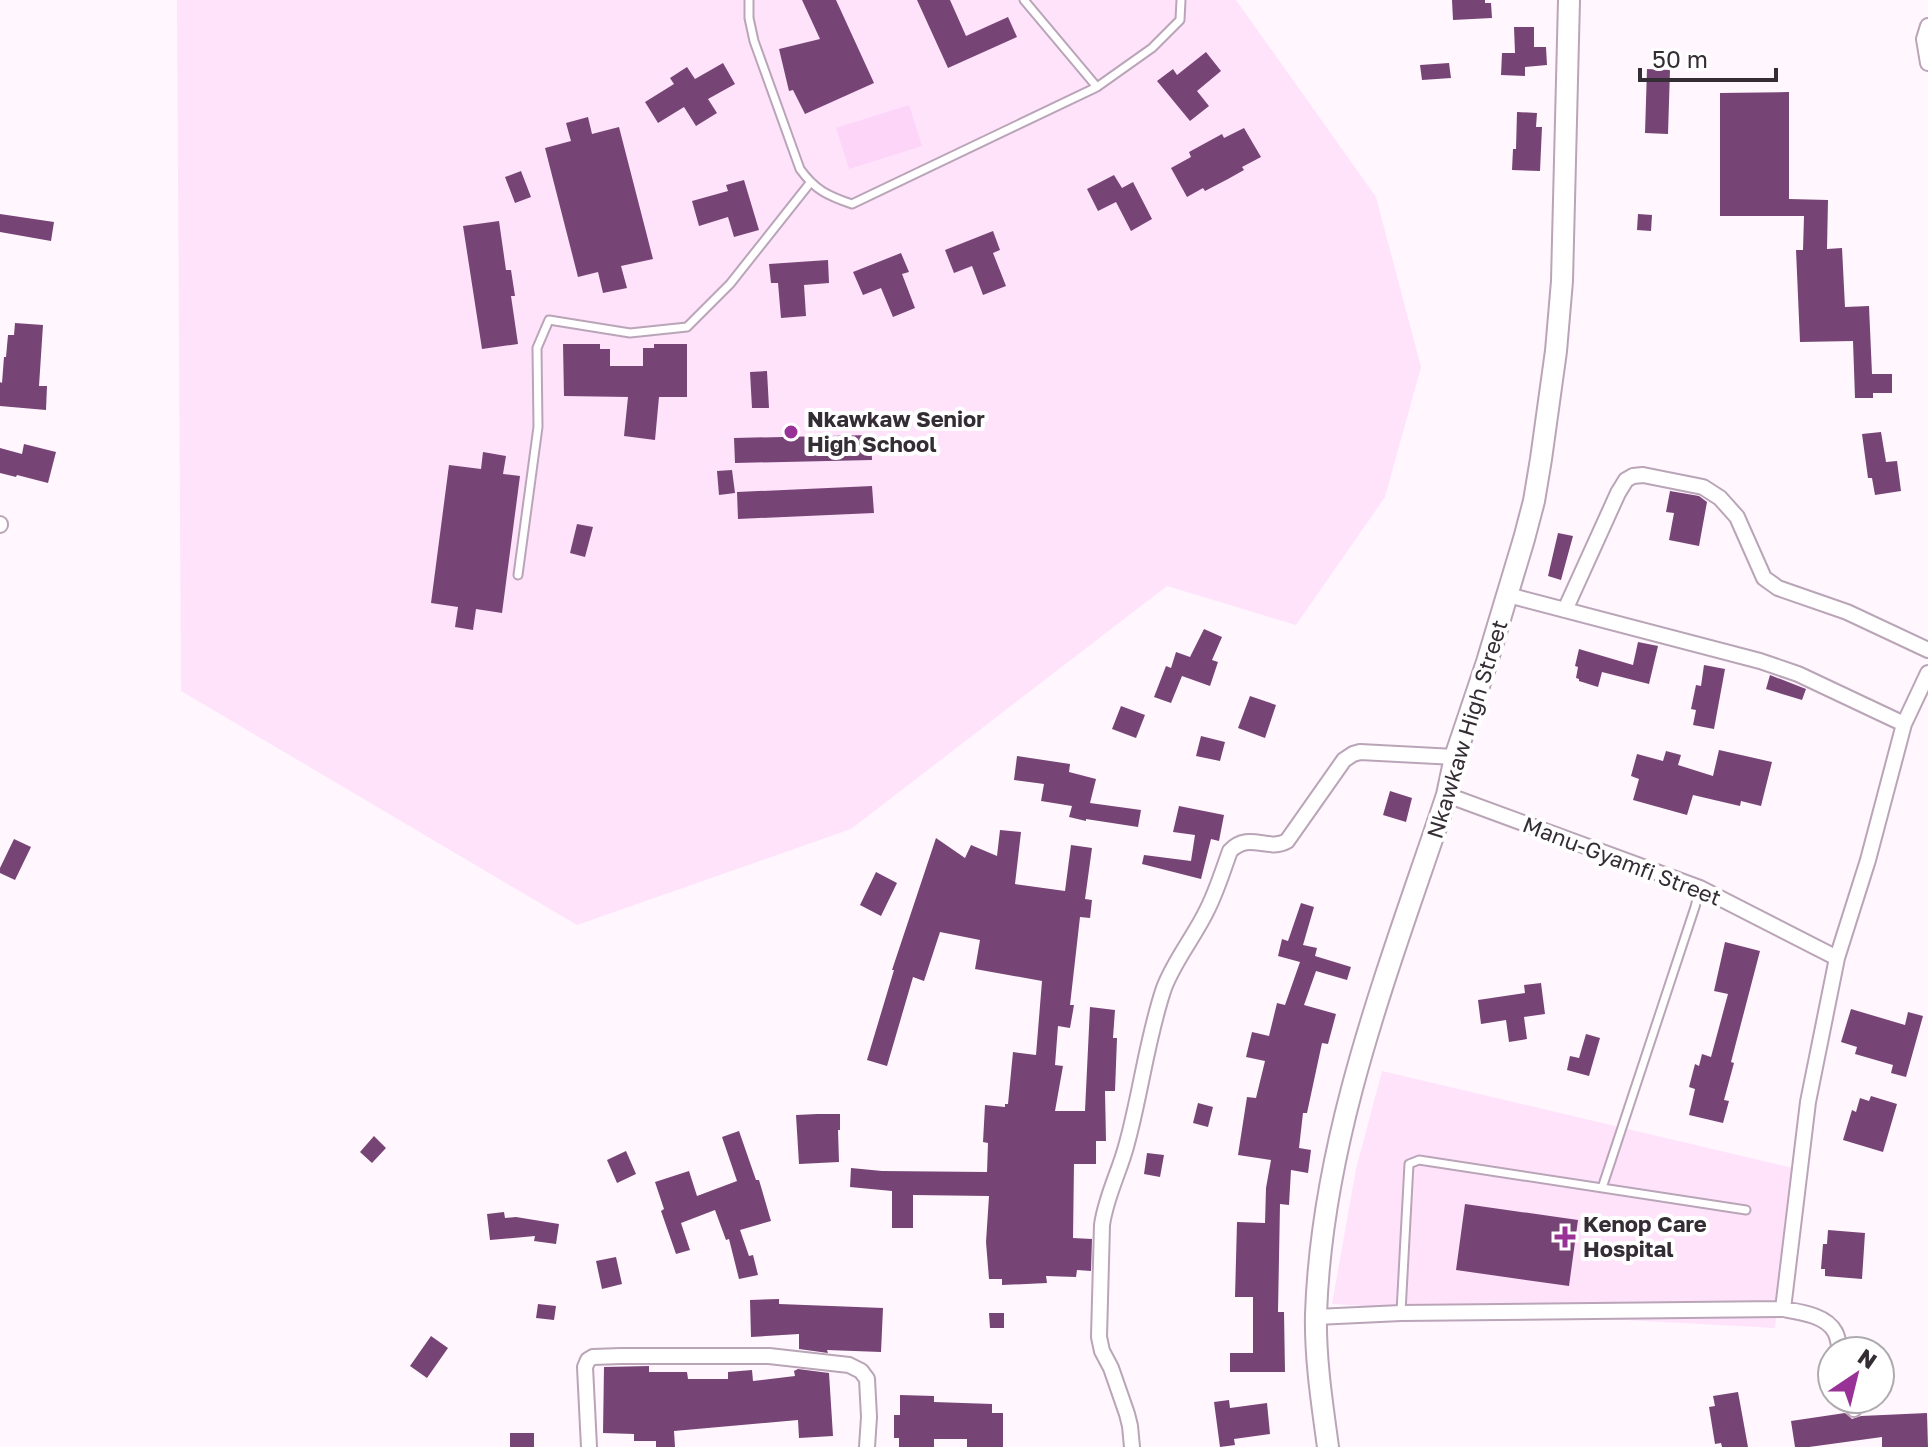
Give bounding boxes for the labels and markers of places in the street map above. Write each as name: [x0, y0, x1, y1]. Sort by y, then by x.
place label: Nkawkaw Senior High School: [807, 405, 985, 457]
marker: Nkawkaw Senior High School: [782, 423, 800, 441]
place label: Kenop Care Hospital: [1583, 1210, 1707, 1262]
marker: Kenop Care Hospital: [1554, 1226, 1576, 1248]

